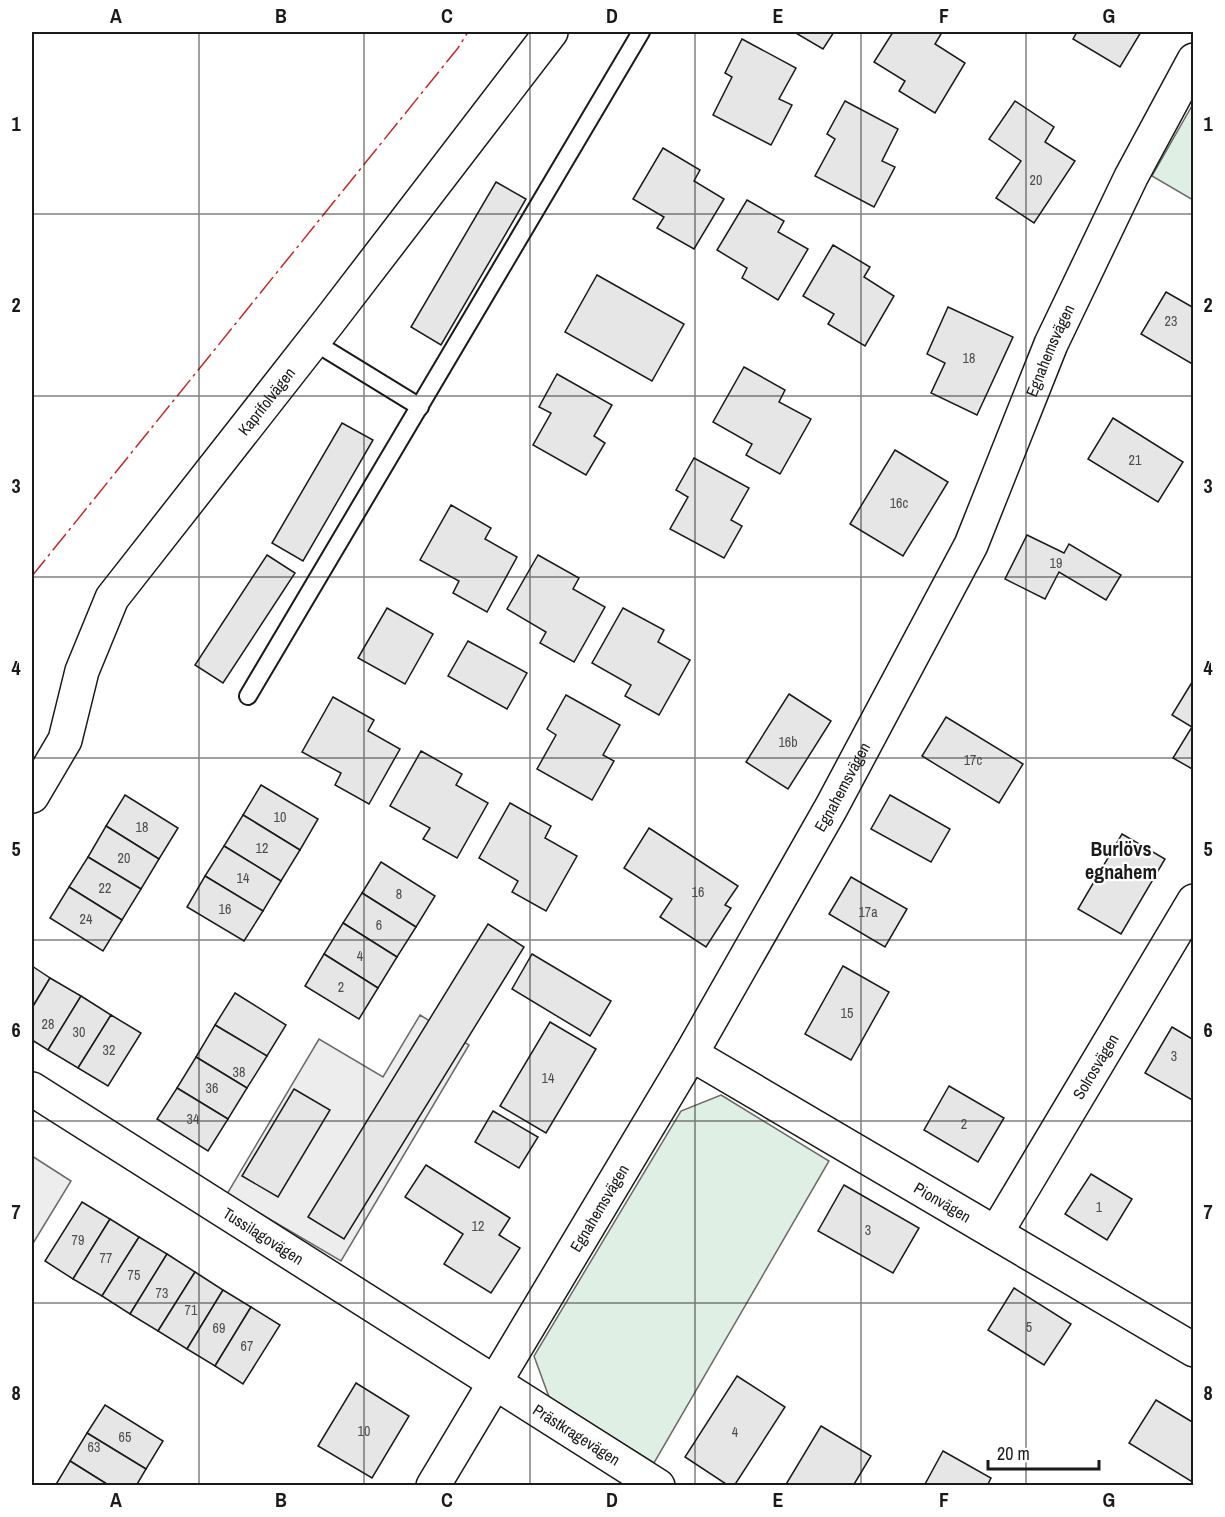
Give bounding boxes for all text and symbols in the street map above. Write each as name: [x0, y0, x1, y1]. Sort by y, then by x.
text: A: [110, 2, 122, 29]
text: B: [275, 2, 287, 29]
text: C: [441, 2, 453, 29]
text: D: [606, 2, 618, 29]
text: E: [773, 2, 784, 29]
text: F: [939, 2, 949, 29]
text: G: [1103, 2, 1115, 29]
text: 1: [11, 110, 21, 137]
text: 1: [1203, 110, 1213, 137]
house number: 20: [1030, 171, 1042, 189]
text: 2: [11, 291, 21, 318]
text: 2: [1203, 291, 1213, 318]
street label: Egnahemsvägen: [1020, 301, 1079, 400]
house number: 23: [1165, 312, 1177, 330]
house number: 18: [963, 349, 975, 367]
street label: Kaprifolvägen: [233, 363, 300, 440]
house number: 21: [1129, 451, 1142, 469]
text: 3: [11, 472, 21, 499]
text: 3: [1203, 472, 1213, 499]
house number: 16c: [890, 494, 909, 512]
house number: 19: [1050, 554, 1062, 572]
text: 4: [11, 654, 21, 681]
text: 4: [1203, 654, 1213, 681]
house number: 16b: [778, 733, 798, 751]
street label: Egnahemsvägen: [809, 738, 875, 836]
house number: 17c: [964, 751, 983, 769]
house number: 10: [274, 808, 286, 826]
house number: 18: [136, 818, 148, 836]
text: 5: [11, 835, 21, 862]
district label: Burlövs egnahem: [1085, 835, 1157, 885]
text: 5: [1203, 835, 1213, 862]
house number: 12: [256, 839, 268, 857]
house number: 20: [118, 849, 130, 867]
house number: 14: [237, 869, 250, 887]
house number: 22: [99, 879, 111, 897]
house number: 16: [692, 883, 704, 901]
house number: 8: [396, 885, 402, 903]
house number: 16: [219, 900, 231, 918]
house number: 17a: [858, 903, 878, 921]
house number: 24: [80, 910, 93, 928]
house number: 6: [376, 916, 382, 934]
house number: 4: [357, 947, 364, 965]
house number: 2: [338, 978, 344, 996]
house number: 15: [841, 1004, 853, 1022]
house number: 28: [42, 1015, 54, 1033]
text: 6: [11, 1016, 21, 1043]
text: 6: [1203, 1016, 1213, 1043]
house number: 30: [73, 1023, 85, 1041]
street label: Solrosvägen: [1067, 1029, 1124, 1103]
house number: 32: [103, 1041, 115, 1059]
house number: 3: [1171, 1047, 1177, 1065]
house number: 38: [233, 1063, 245, 1081]
house number: 14: [542, 1069, 555, 1087]
house number: 36: [206, 1079, 218, 1097]
house number: 34: [187, 1110, 200, 1128]
house number: 2: [961, 1115, 967, 1133]
street label: Egnahemsvägen: [564, 1160, 634, 1256]
street label: Pionvägen: [910, 1177, 975, 1227]
text: 7: [11, 1198, 21, 1225]
house number: 1: [1096, 1198, 1103, 1216]
text: 7: [1203, 1198, 1213, 1225]
street label: Tussilagovägen: [219, 1202, 308, 1270]
house number: 12: [472, 1217, 484, 1235]
house number: 3: [865, 1221, 871, 1239]
house number: 79: [72, 1231, 84, 1249]
house number: 77: [100, 1249, 112, 1267]
house number: 75: [128, 1266, 140, 1284]
house number: 73: [156, 1284, 168, 1302]
house number: 71: [185, 1301, 198, 1319]
house number: 5: [1026, 1318, 1032, 1336]
house number: 69: [213, 1319, 225, 1337]
house number: 67: [241, 1337, 253, 1355]
text: 8: [11, 1379, 21, 1406]
text: 8: [1203, 1379, 1213, 1406]
street label: Prästkragevägen: [529, 1399, 624, 1470]
house number: 10: [358, 1422, 370, 1440]
house number: 4: [732, 1423, 739, 1441]
house number: 65: [119, 1428, 131, 1446]
scale bar: [988, 1433, 1099, 1471]
house number: 63: [88, 1438, 100, 1456]
text: 20 m: [997, 1441, 1030, 1466]
text: A: [110, 1486, 122, 1513]
text: B: [275, 1486, 287, 1513]
text: C: [441, 1486, 453, 1513]
text: D: [606, 1486, 618, 1513]
text: E: [773, 1486, 784, 1513]
text: F: [939, 1486, 949, 1513]
text: G: [1103, 1486, 1115, 1513]

